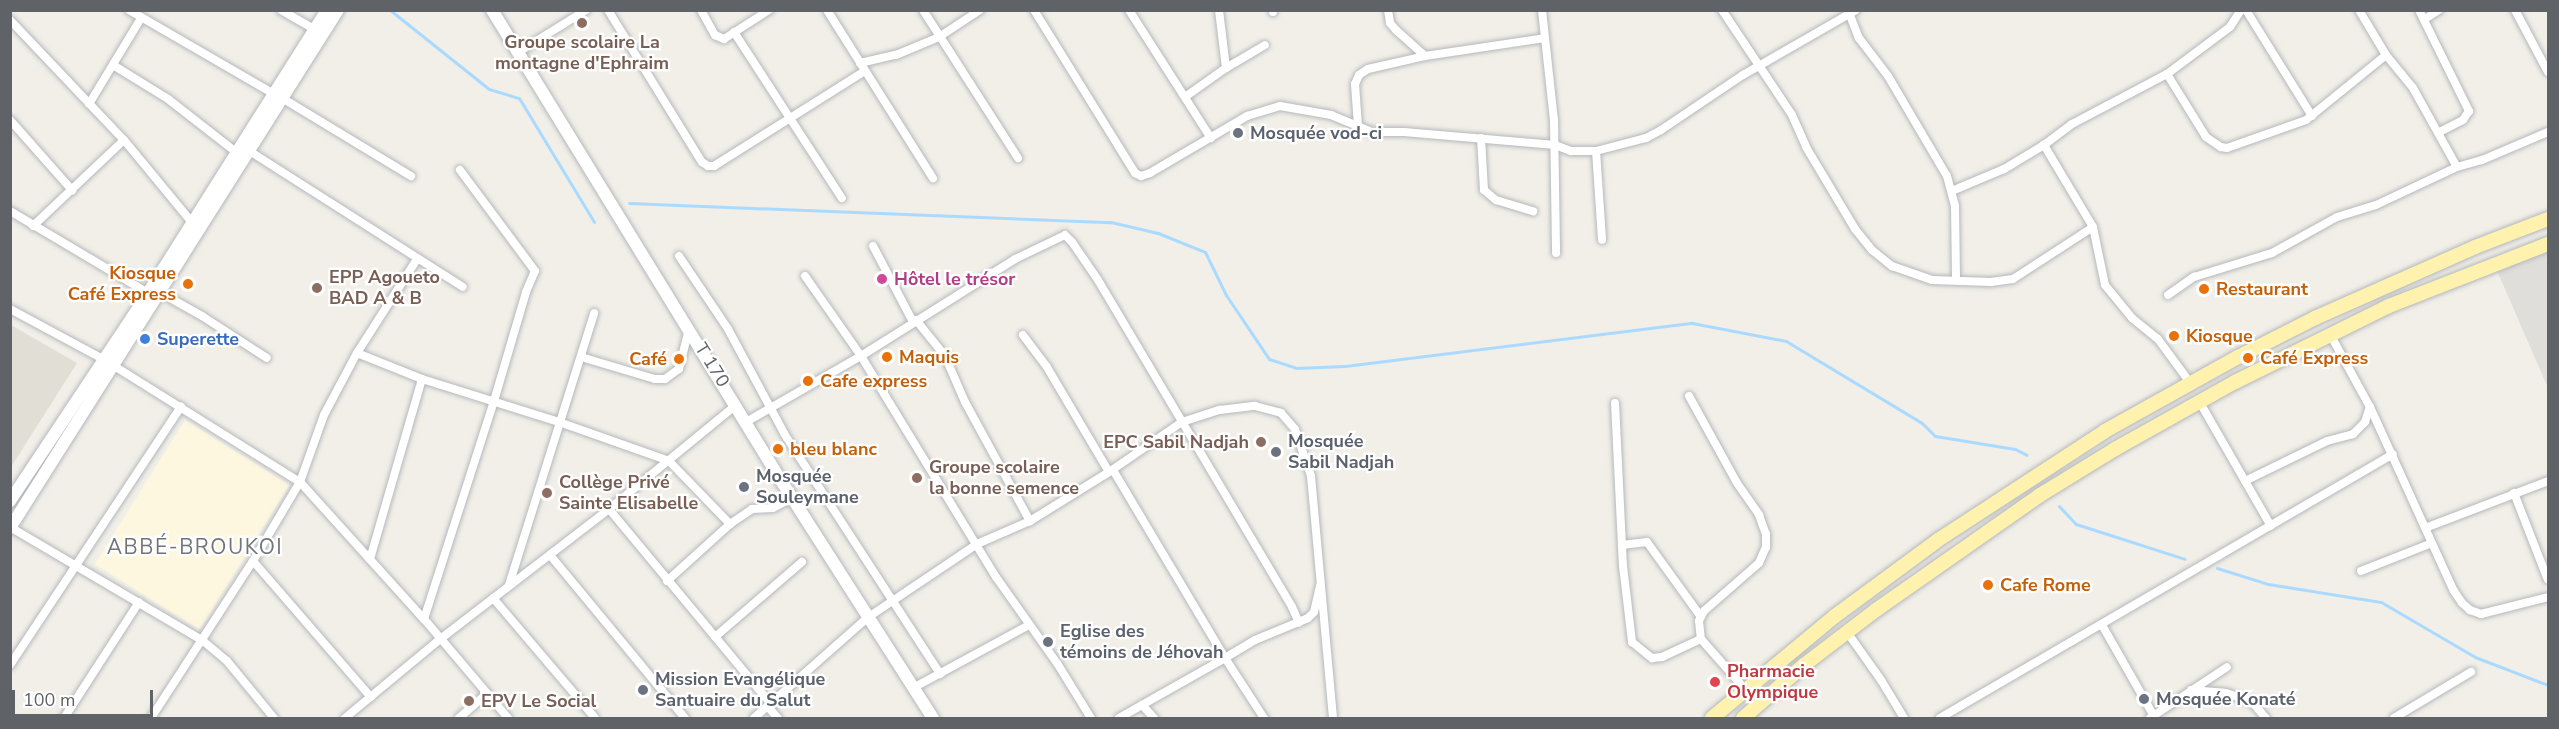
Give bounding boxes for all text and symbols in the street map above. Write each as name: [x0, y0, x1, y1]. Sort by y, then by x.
marker: Groupe scolaire La montagne d'Ephraim: [575, 16, 589, 30]
place label: Groupe scolaire La montagne d'Ephraim: [495, 32, 669, 74]
place label: Mosquée vod-ci: [1250, 122, 1382, 144]
marker: Mosquée vod-ci: [1231, 126, 1245, 140]
place label: Kiosque Café Express: [68, 263, 176, 306]
place label: EPP Agoueto BAD A & B: [329, 267, 440, 310]
place label: Hôtel le trésor: [894, 268, 1015, 290]
marker: Hôtel le trésor: [875, 272, 889, 286]
marker: Kiosque Café Express: [181, 277, 195, 291]
place label: Restaurant: [2216, 278, 2308, 300]
marker: EPP Agoueto BAD A & B: [310, 281, 324, 295]
marker: Restaurant: [2197, 282, 2211, 296]
place label: Kiosque: [2186, 325, 2253, 347]
place label: Superette: [157, 328, 239, 350]
marker: Kiosque: [2167, 329, 2181, 343]
marker: Superette: [138, 332, 152, 346]
street label: T 170: [690, 339, 734, 391]
place label: Maquis: [899, 346, 959, 368]
place label: Café Express: [2260, 347, 2368, 369]
place label: Café: [629, 348, 667, 370]
marker: Maquis: [880, 350, 894, 364]
marker: Café Express: [2241, 351, 2255, 365]
marker: Café: [672, 352, 686, 366]
place label: Cafe express: [820, 370, 927, 392]
marker: Cafe express: [801, 374, 815, 388]
place label: EPC Sabil Nadjah: [1103, 431, 1249, 453]
place label: Mosquée Sabil Nadjah: [1288, 431, 1394, 474]
marker: EPC Sabil Nadjah: [1254, 435, 1268, 449]
place label: bleu blanc: [790, 438, 877, 460]
marker: bleu blanc: [771, 442, 785, 456]
marker: Mosquée Sabil Nadjah: [1269, 445, 1283, 459]
place label: Groupe scolaire la bonne semence: [929, 457, 1079, 500]
place label: Mosquée Souleymane: [756, 466, 859, 508]
marker: Groupe scolaire la bonne semence: [910, 471, 924, 485]
place label: Collège Privé Sainte Elisabelle: [559, 472, 698, 514]
marker: Mosquée Souleymane: [737, 480, 751, 494]
marker: Collège Privé Sainte Elisabelle: [540, 486, 554, 500]
district label: ABBÉ-BROUKOI: [107, 534, 283, 560]
place label: Cafe Rome: [2000, 574, 2091, 596]
marker: Cafe Rome: [1981, 578, 1995, 592]
place label: Eglise des témoins de Jéhovah: [1060, 621, 1223, 664]
marker: Eglise des témoins de Jéhovah: [1041, 635, 1055, 649]
place label: Pharmacie Olympique: [1727, 661, 1818, 704]
place label: Mission Evangélique Santuaire du Salut: [655, 669, 825, 712]
marker: Pharmacie Olympique: [1708, 675, 1722, 689]
scale bar: [15, 678, 156, 716]
marker: Mission Evangélique Santuaire du Salut: [636, 683, 650, 697]
text: 100 m: [23, 688, 75, 712]
place label: Mosquée Konaté: [2156, 688, 2295, 710]
place label: EPV Le Social: [481, 690, 596, 712]
marker: Mosquée Konaté: [2137, 692, 2151, 706]
marker: EPV Le Social: [462, 694, 476, 708]

